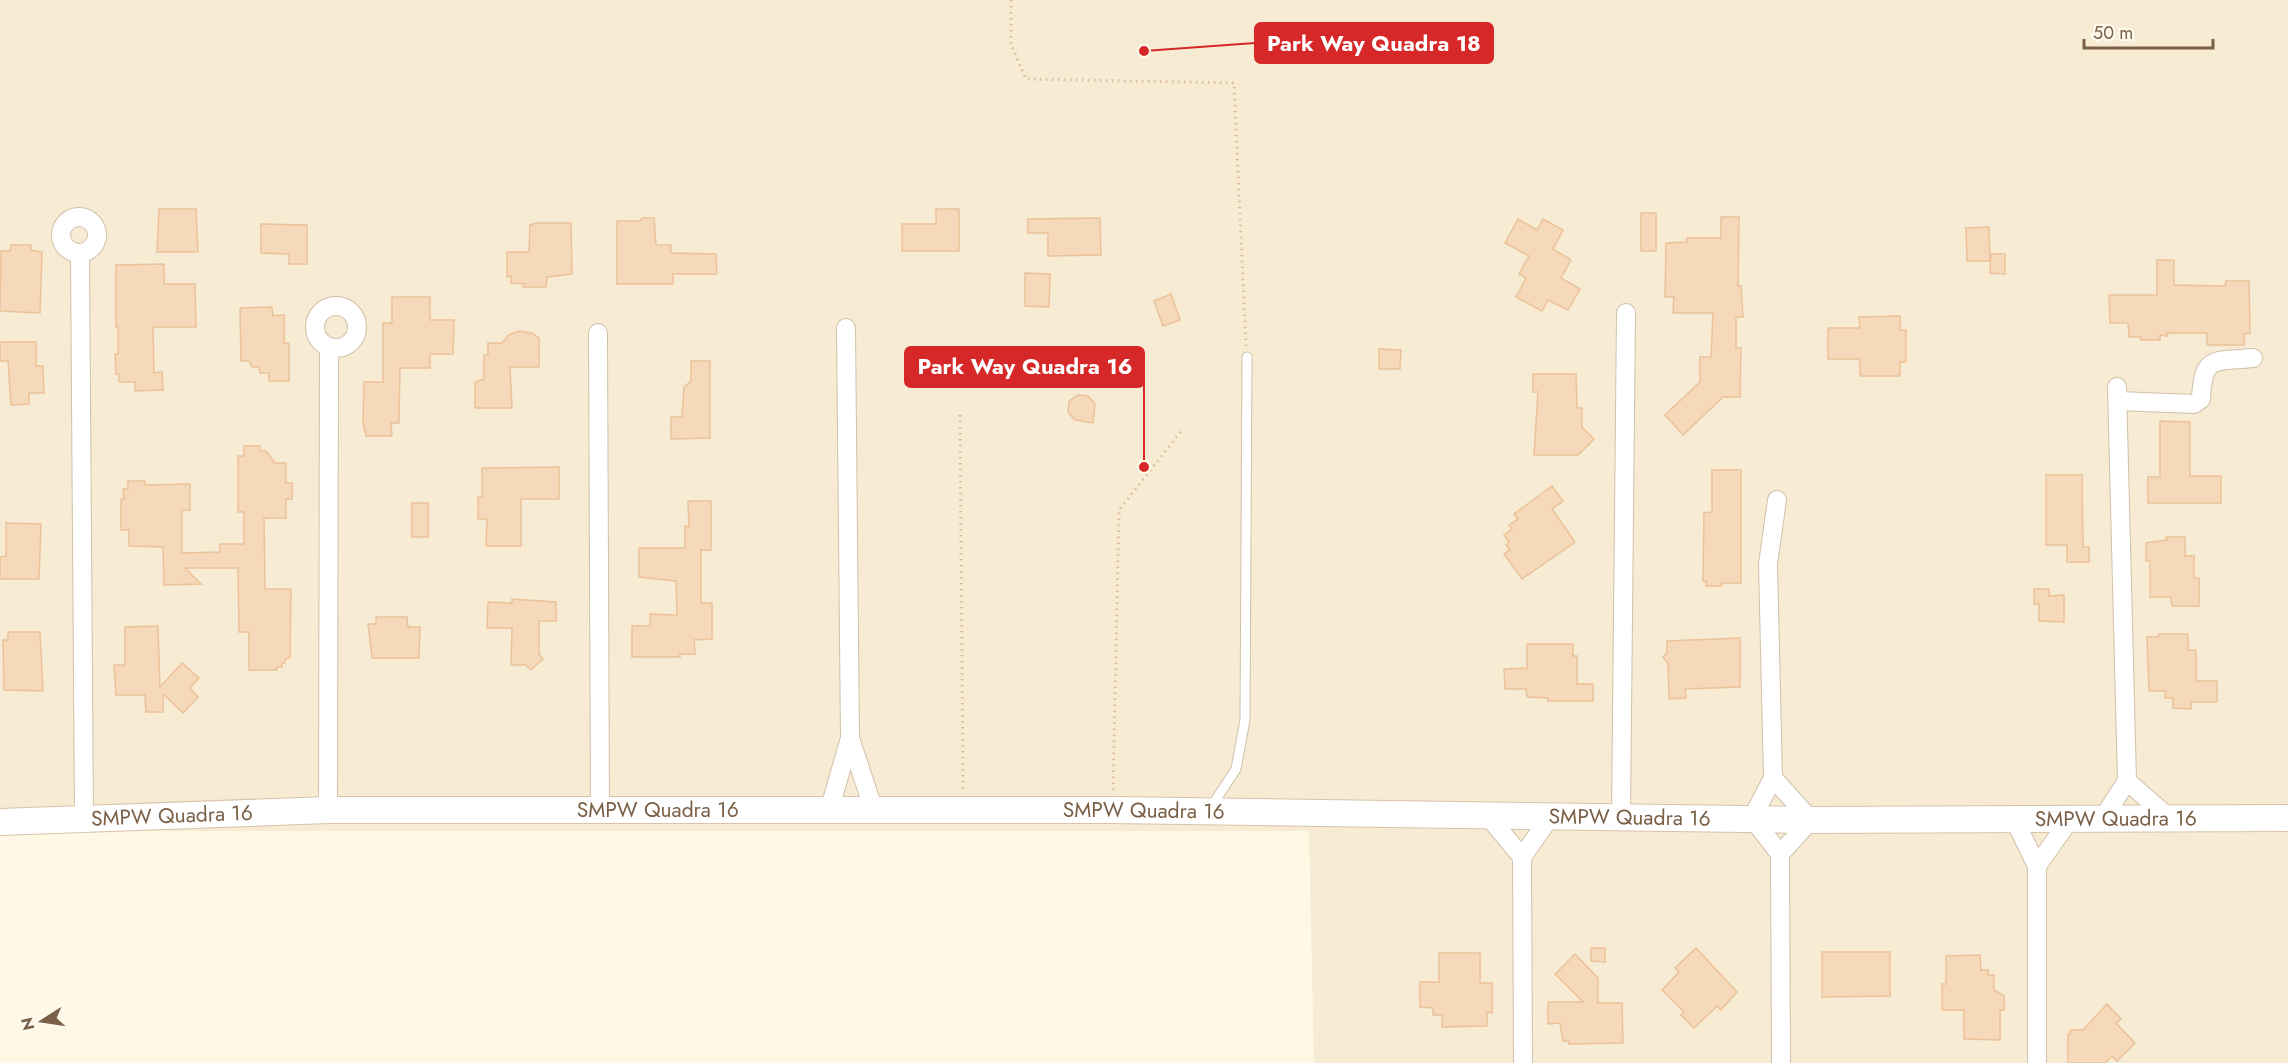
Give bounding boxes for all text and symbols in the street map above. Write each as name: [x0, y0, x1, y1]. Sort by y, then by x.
scale bar: [2084, 12, 2213, 50]
text: 50 m: [2093, 20, 2133, 46]
callout: Park Way Quadra 18: [1255, 23, 1493, 63]
text: Park Way Quadra 18: [1267, 27, 1481, 59]
callout: Park Way Quadra 16: [905, 347, 1144, 387]
text: Park Way Quadra 16: [918, 350, 1132, 382]
street label: SMPW Quadra 16: [577, 795, 739, 825]
street label: SMPW Quadra 16: [1063, 795, 1225, 827]
street label: SMPW Quadra 16: [90, 798, 253, 834]
street label: SMPW Quadra 16: [1548, 801, 1711, 834]
street label: SMPW Quadra 16: [2035, 803, 2197, 834]
north arrow: [12, 991, 72, 1051]
text: N: [15, 1015, 40, 1033]

